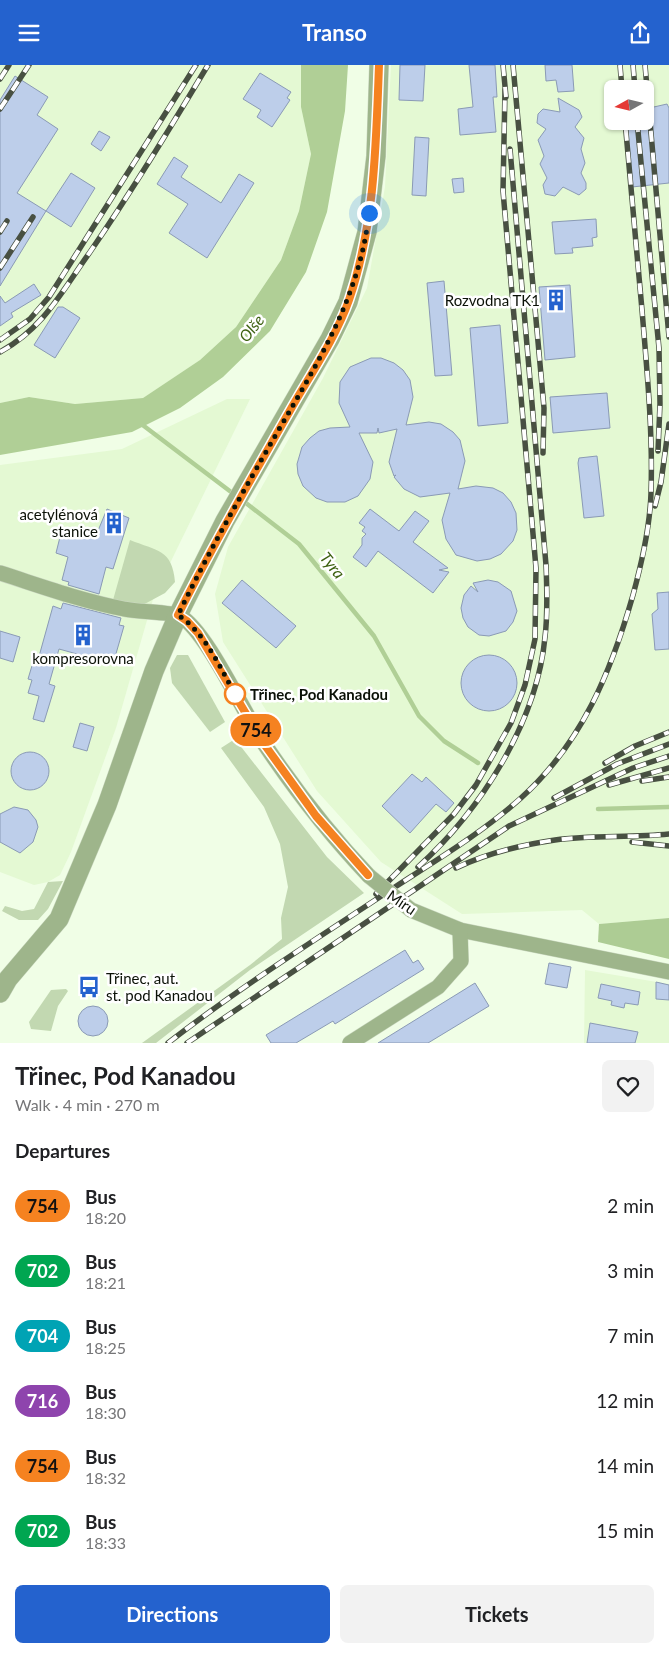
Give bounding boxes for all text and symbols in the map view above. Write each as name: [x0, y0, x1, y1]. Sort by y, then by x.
icon: menu: [15, 19, 43, 47]
text: Transo: [302, 19, 367, 46]
icon: share: [626, 19, 654, 47]
north arrow: [604, 80, 654, 130]
map controls: [604, 80, 654, 130]
your location: [357, 201, 382, 226]
building icon: Rozvodna TK1: [543, 287, 569, 313]
place label: Rozvodna TK1: [445, 291, 540, 309]
water label: Olše: [234, 310, 268, 345]
place label: acetylénová stanice: [19, 505, 98, 540]
building icon: acetylénová stanice: [101, 510, 127, 536]
water label: Tyra: [317, 548, 349, 582]
building icon: kompresorovna: [70, 622, 96, 648]
place label: kompresorovna: [32, 649, 134, 667]
marker: Třinec, Pod Kanadou: [224, 683, 246, 705]
place label: Třinec, Pod Kanadou: [250, 685, 388, 703]
line badge: 754: [227, 714, 285, 746]
text: 754: [240, 719, 272, 741]
street label: Míru: [384, 886, 420, 918]
place label: Třinec, aut. st. pod Kanadou: [106, 969, 213, 1004]
bus stop icon: Třinec, aut. st. pod Kanadou: [76, 974, 102, 1000]
button: heart: [602, 1060, 654, 1112]
text: Třinec, Pod Kanadou: [15, 1061, 236, 1090]
text: Walk · 4 min · 270 m: [15, 1095, 160, 1114]
text: Departures: [15, 1139, 110, 1162]
text: Bus: [85, 1185, 116, 1208]
text: 2 min: [607, 1194, 654, 1217]
text: 754: [27, 1195, 58, 1217]
text: 18:20: [85, 1208, 126, 1227]
text: Bus: [85, 1250, 116, 1273]
text: 3 min: [607, 1259, 654, 1282]
text: 702: [27, 1260, 58, 1282]
text: 18:21: [85, 1273, 126, 1292]
text: Bus: [85, 1315, 116, 1338]
text: 7 min: [607, 1324, 654, 1347]
text: 704: [27, 1325, 58, 1347]
text: 18:25: [85, 1338, 126, 1357]
text: Bus: [85, 1380, 116, 1403]
text: 12 min: [596, 1389, 654, 1412]
text: 716: [27, 1390, 58, 1412]
text: 18:30: [85, 1403, 126, 1422]
text: Bus: [85, 1445, 116, 1468]
text: 14 min: [596, 1454, 654, 1477]
text: 754: [27, 1455, 58, 1477]
text: 18:32: [85, 1468, 126, 1487]
text: Bus: [85, 1510, 116, 1533]
text: 15 min: [596, 1519, 654, 1542]
text: 702: [27, 1520, 58, 1542]
text: 18:33: [85, 1533, 126, 1552]
button: Directions: [15, 1585, 330, 1643]
button: Tickets: [340, 1585, 654, 1643]

